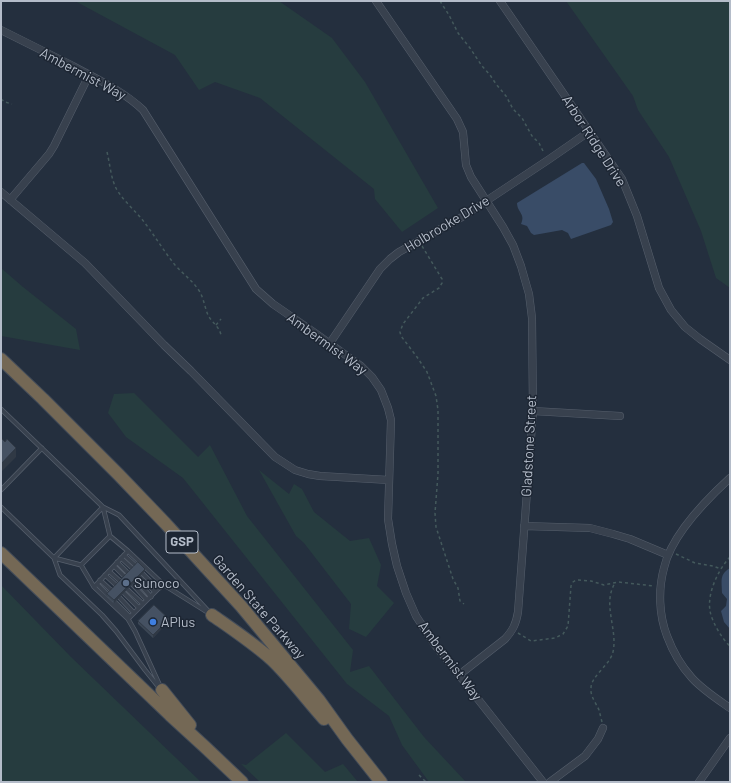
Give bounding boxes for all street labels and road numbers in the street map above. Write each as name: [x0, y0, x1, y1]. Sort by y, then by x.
street label: Ambermist Way: [37, 44, 129, 104]
street label: Arbor Ridge Drive: [558, 92, 630, 190]
street label: Holbrooke Drive: [401, 192, 493, 256]
street label: Ambermist Way: [284, 309, 370, 379]
street label: Gladstone Street: [518, 395, 540, 497]
road number: GSP: [166, 531, 198, 553]
street label: Garden State Parkway: [209, 551, 309, 663]
street label: Ambermist Way: [415, 618, 485, 704]

